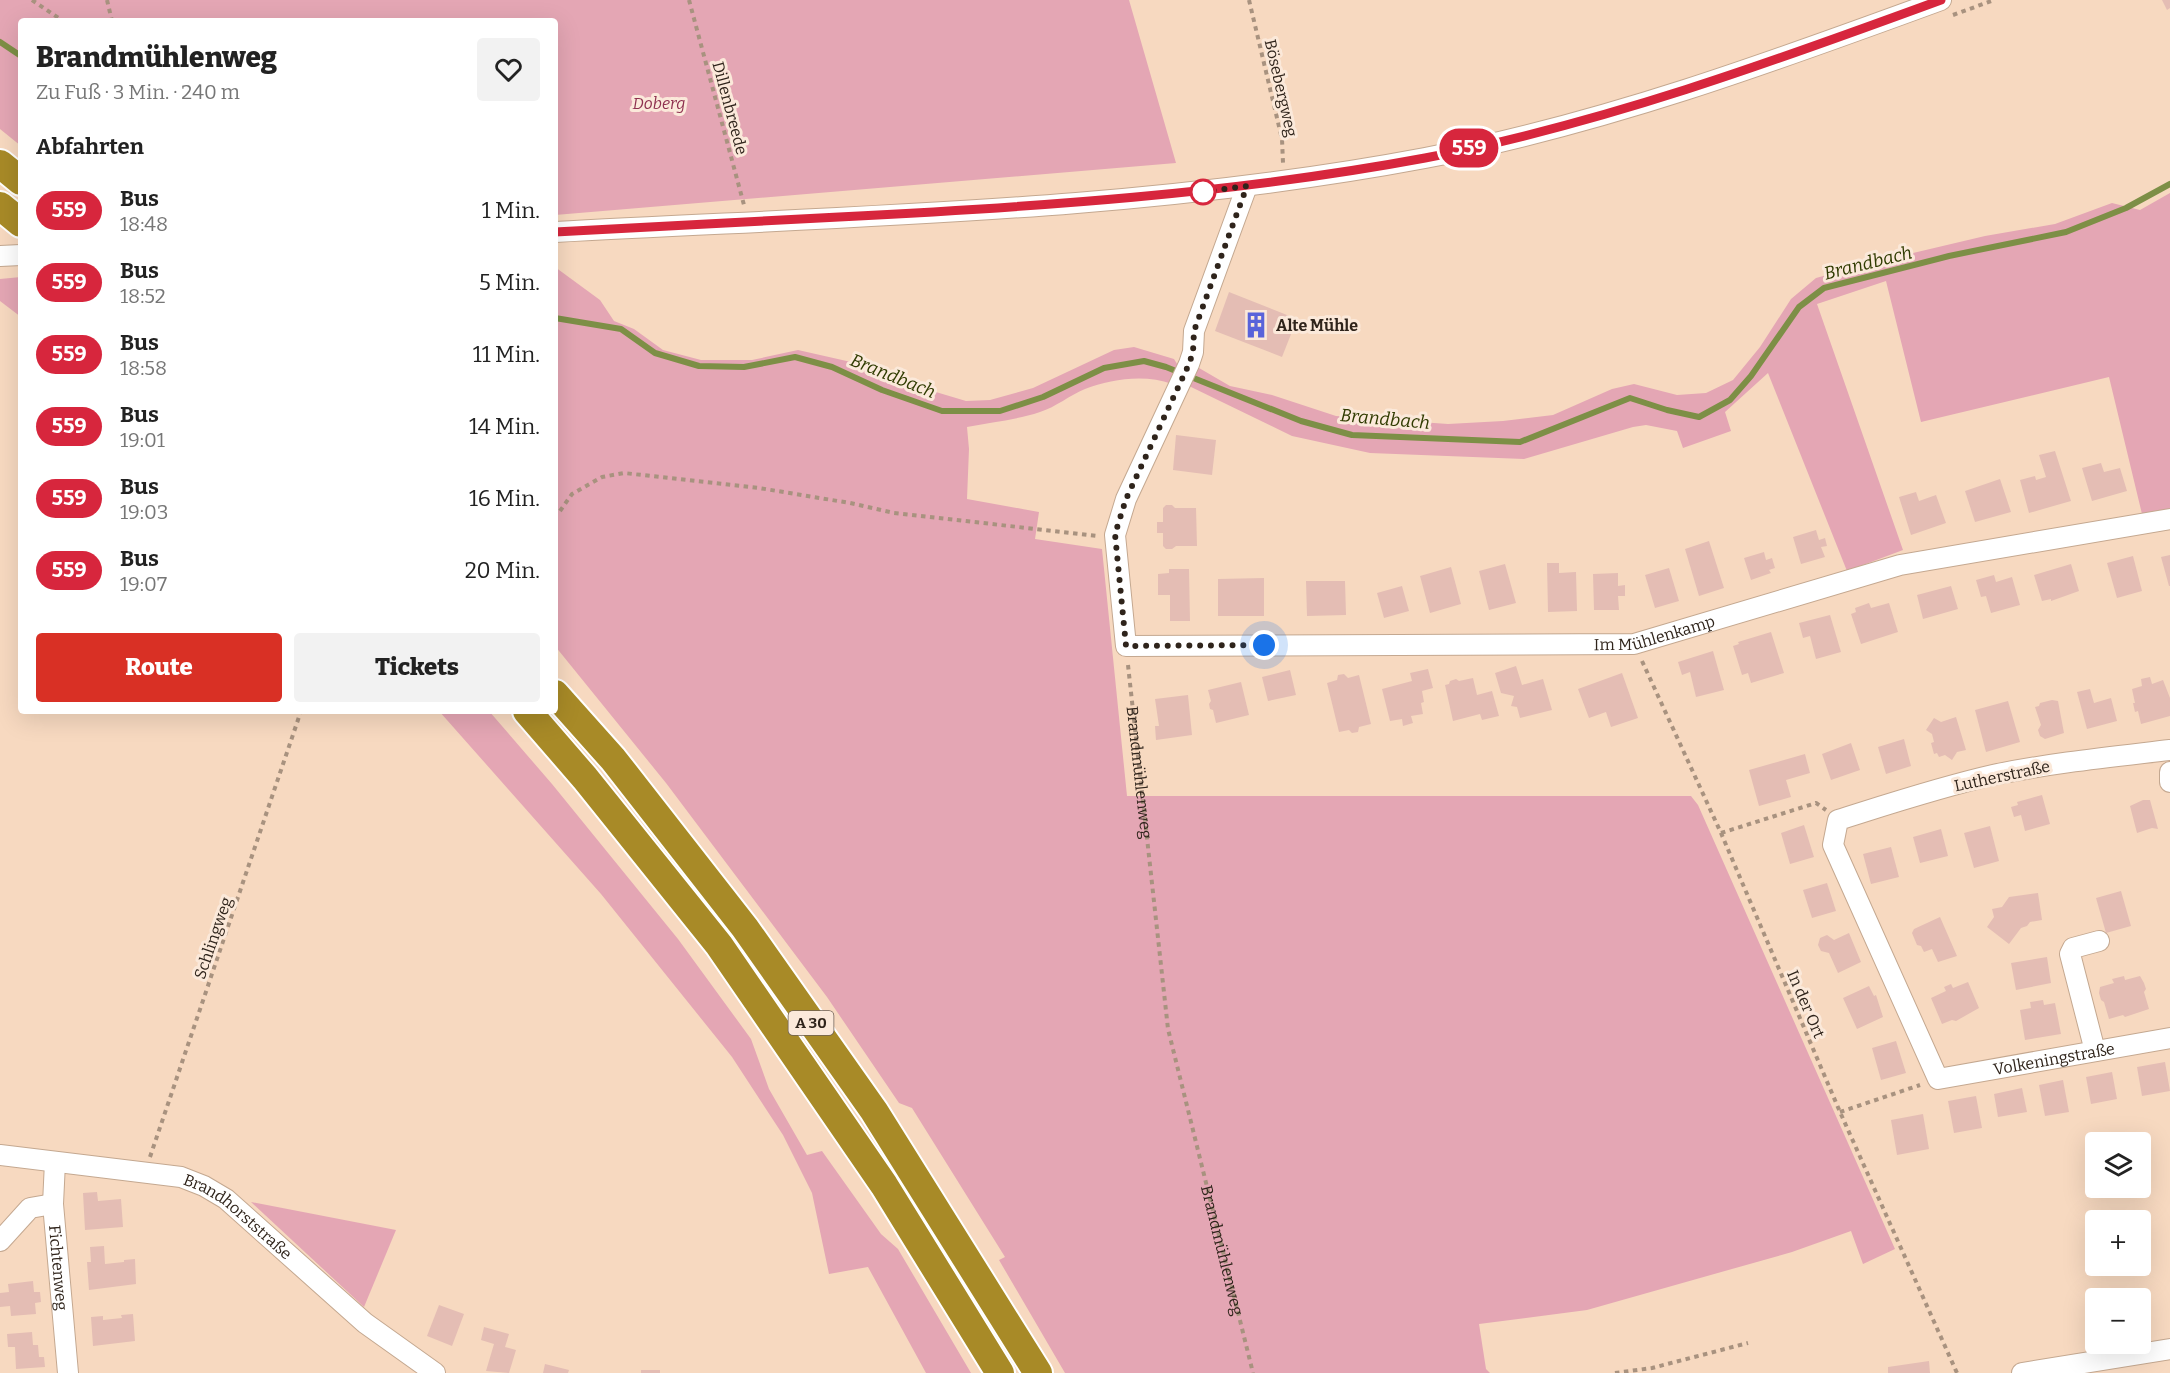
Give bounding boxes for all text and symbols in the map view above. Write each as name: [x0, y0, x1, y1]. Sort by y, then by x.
street label: Bösebergweg: [1261, 37, 1301, 139]
button: heart: [477, 38, 540, 101]
text: Brandmühlenweg: [36, 41, 277, 74]
street label: Dillenbreede: [708, 59, 752, 157]
text: Zu Fuß · 3 Min. · 240 m: [36, 80, 240, 104]
park label: Doberg: [633, 94, 685, 113]
line badge: 559: [1434, 128, 1504, 168]
text: Abfahrten: [36, 133, 144, 160]
text: 559: [1451, 135, 1487, 161]
unlabelled marker: [1190, 179, 1216, 205]
text: Bus: [120, 185, 159, 212]
text: 559: [51, 197, 87, 223]
text: 1 Min.: [482, 197, 540, 224]
text: 18:48: [120, 212, 168, 236]
water label: Brandbach: [1822, 241, 1914, 285]
text: Bus: [120, 257, 159, 284]
text: 559: [51, 269, 87, 295]
text: 5 Min.: [479, 269, 540, 296]
text: 18:52: [120, 284, 166, 308]
building icon: Alte Mühle: [1241, 310, 1271, 340]
place label: Alte Mühle: [1276, 316, 1358, 335]
text: Bus: [120, 329, 159, 356]
text: 559: [51, 341, 87, 367]
text: 11 Min.: [473, 341, 540, 368]
water label: Brandbach: [847, 349, 939, 403]
text: 18:58: [120, 356, 167, 380]
text: Bus: [120, 401, 159, 428]
water label: Brandbach: [1339, 404, 1431, 434]
text: 559: [51, 413, 87, 439]
text: 14 Min.: [469, 413, 540, 440]
text: 19:01: [120, 428, 165, 452]
text: Bus: [120, 473, 159, 500]
text: 559: [51, 485, 87, 511]
text: 16 Min.: [469, 485, 540, 512]
text: 19:03: [120, 500, 168, 524]
text: Bus: [120, 545, 159, 572]
text: 559: [51, 557, 87, 583]
text: 20 Min.: [465, 557, 540, 584]
text: 19:07: [120, 572, 167, 596]
street label: Im Mühlenkamp: [1594, 611, 1717, 654]
your location: [1249, 630, 1279, 660]
button: Route: [36, 633, 282, 702]
button: Tickets: [294, 633, 540, 702]
street label: Brandmühlenweg: [1123, 705, 1157, 840]
street label: Lutherstraße: [1952, 757, 2052, 795]
street label: Schlingweg: [190, 894, 236, 982]
street label: In der Ort: [1783, 967, 1829, 1041]
road number: A 30: [788, 1011, 834, 1035]
street label: Volkeningstraße: [1992, 1038, 2116, 1079]
map controls: [2085, 1132, 2151, 1354]
button: layers: [2085, 1132, 2151, 1198]
street label: Brandhorststraße: [181, 1169, 296, 1263]
street label: Brandmühlenweg: [1197, 1183, 1248, 1317]
button: +: [2085, 1210, 2151, 1276]
street label: Fichtenweg: [45, 1224, 72, 1311]
button: −: [2085, 1288, 2151, 1354]

